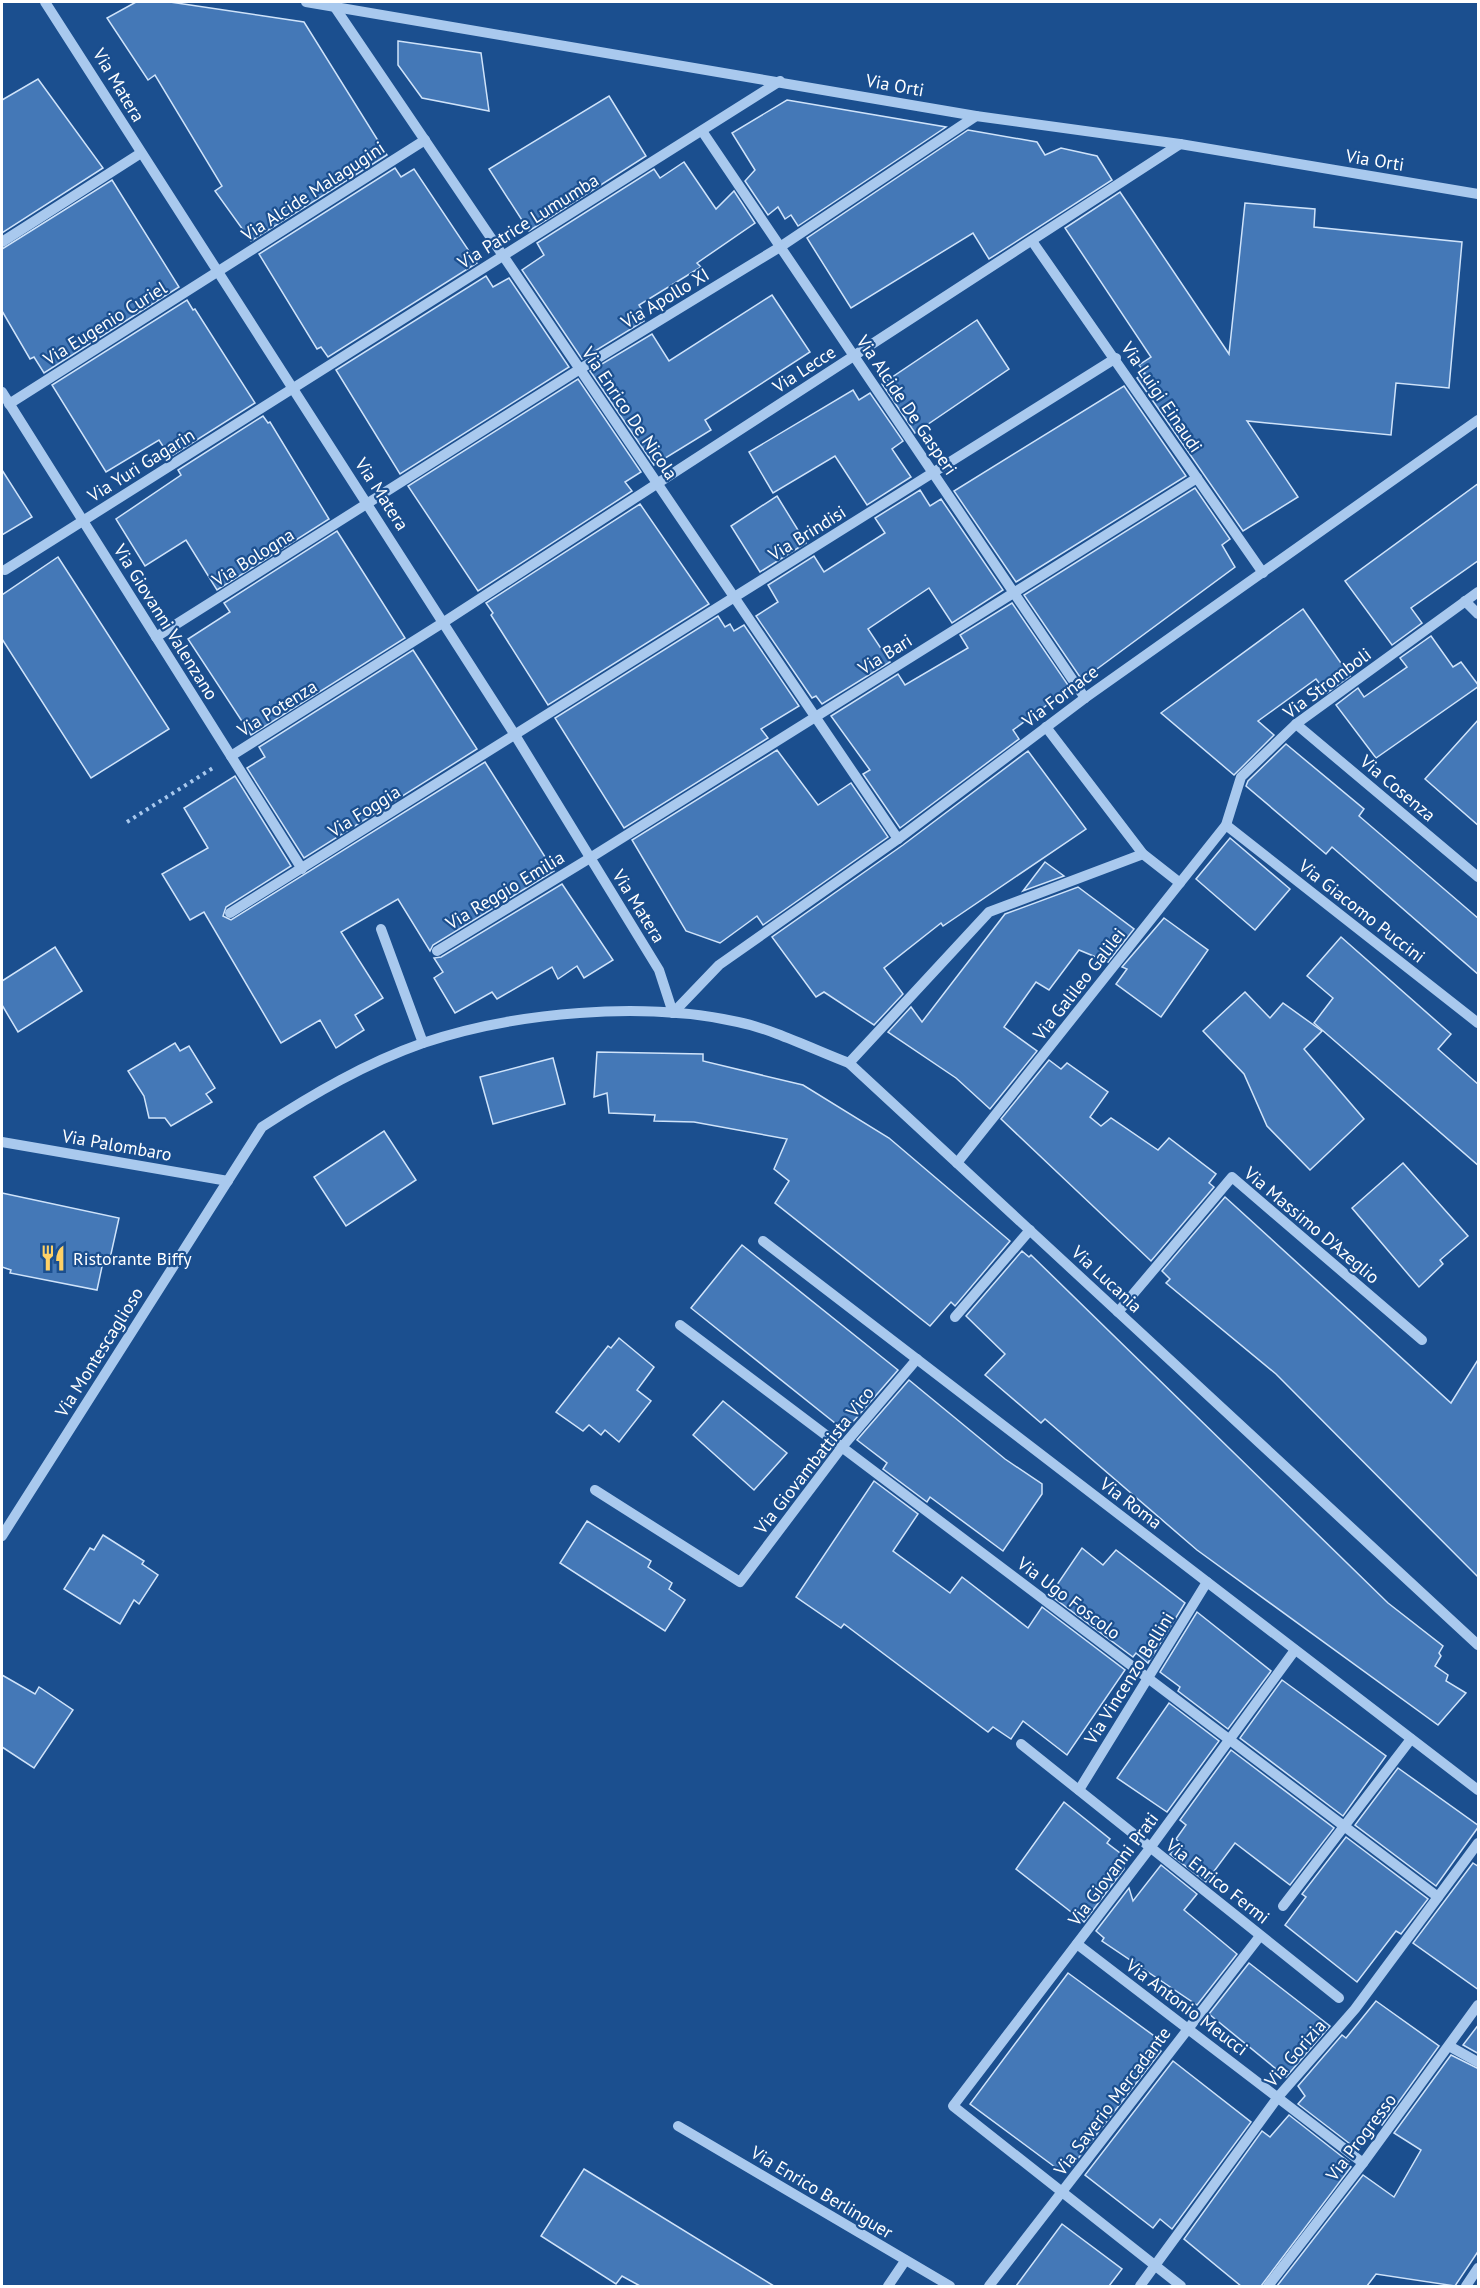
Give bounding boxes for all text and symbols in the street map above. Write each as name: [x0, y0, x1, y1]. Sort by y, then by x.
street label: Via Matera: [87, 43, 150, 126]
street label: Via Orti: [863, 68, 926, 101]
street label: Via Alcide Malagugini: [236, 136, 389, 247]
street label: Via Orti: [1343, 144, 1406, 176]
street label: Via Patrice Lumumba: [452, 168, 603, 274]
street label: Via Apollo XI: [616, 263, 713, 334]
street label: Via Eugenio Curiel: [38, 275, 172, 371]
street label: Via Alcide De Gasperi: [851, 330, 962, 479]
street label: Via Luigi Einaudi: [1116, 336, 1208, 457]
street label: Via Lecce: [767, 340, 840, 398]
street label: Via Enrico De Nicola: [576, 341, 683, 484]
street label: Via Yuri Gagarin: [82, 423, 199, 508]
street label: Via Matera: [349, 452, 414, 535]
street label: Via Brindisi: [763, 500, 850, 566]
street label: Via Bologna: [207, 523, 298, 592]
street label: Via Giovanni Valenzano: [108, 539, 223, 704]
street label: Via Bari: [853, 629, 916, 680]
street label: Via Stromboli: [1278, 642, 1376, 724]
street label: Via Fornace: [1017, 660, 1103, 733]
street label: Via Potenza: [232, 674, 321, 742]
street label: Via Cosenza: [1355, 749, 1440, 826]
street label: Via Foggia: [323, 780, 404, 843]
street label: Via Reggio Emilia: [441, 846, 568, 935]
street label: Via Giacomo Puccini: [1293, 854, 1430, 968]
street label: Via Matera: [607, 864, 670, 947]
street label: Via Galileo Galilei: [1027, 923, 1130, 1046]
street label: Via Palombaro: [59, 1124, 174, 1166]
street label: Via Massimo D'Azeglio: [1239, 1161, 1385, 1288]
street label: Via Lucania: [1066, 1240, 1147, 1317]
restaurant icon: Ristorante Biffy: [38, 1243, 68, 1273]
place label: Ristorante Biffy: [73, 1247, 192, 1270]
street label: Via Montescaglioso: [49, 1283, 148, 1422]
street label: Via Giovambattista Vico: [749, 1382, 879, 1539]
street label: Via Roma: [1095, 1472, 1167, 1534]
street label: Via Ugo Foscolo: [1012, 1551, 1125, 1644]
street label: Via Vincenzo Bellini: [1079, 1608, 1179, 1749]
street label: Via Giovanni Prati: [1062, 1808, 1163, 1931]
street label: Via Enrico Fermi: [1161, 1833, 1274, 1929]
street label: Via Antonio Meucci: [1121, 1953, 1253, 2060]
street label: Via Gorizia: [1259, 2014, 1331, 2092]
street label: Via Saverio Mercadante: [1048, 2022, 1175, 2181]
street label: Via Progresso: [1320, 2089, 1401, 2186]
street label: Via Enrico Berlinguer: [746, 2140, 897, 2244]

